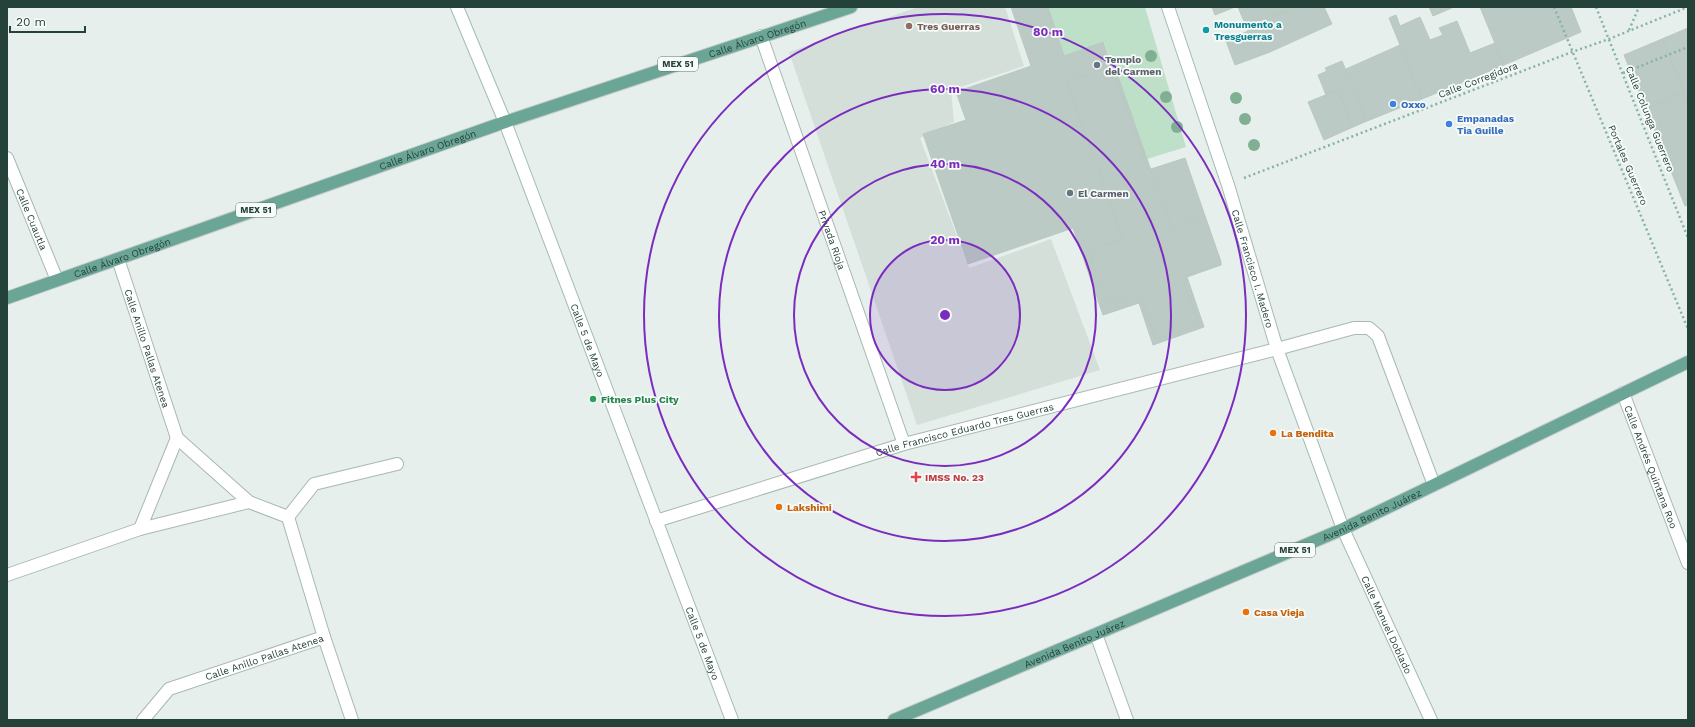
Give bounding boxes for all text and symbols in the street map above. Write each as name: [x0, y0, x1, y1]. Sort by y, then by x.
scale bar: [10, 8, 85, 34]
text: 20 m: [16, 15, 46, 29]
street label: Calle Álvaro Obregón: [707, 17, 807, 59]
place label: Monumento a Tresguerras: [1214, 19, 1282, 42]
marker: Tres Guerras: [904, 21, 914, 31]
place label: Tres Guerras: [917, 21, 981, 32]
text: 80 m: [1033, 25, 1063, 39]
marker: Monumento a Tresguerras: [1201, 25, 1211, 35]
place label: Templo del Carmen: [1105, 54, 1161, 77]
road number: MEX 51: [658, 57, 698, 71]
marker: Templo del Carmen: [1092, 60, 1102, 70]
street label: Calle Corregidora: [1437, 60, 1520, 100]
street label: Calle Colunga Guerrero: [1624, 64, 1676, 174]
text: 60 m: [930, 82, 960, 96]
marker: Oxxo: [1388, 99, 1398, 109]
place label: Oxxo: [1401, 99, 1426, 110]
place label: Empanadas Tia Guille: [1457, 113, 1515, 136]
marker: Empanadas Tia Guille: [1444, 119, 1454, 129]
street label: Portales Guerrero: [1606, 123, 1650, 207]
street label: Calle Álvaro Obregón: [378, 127, 477, 172]
text: 40 m: [930, 157, 960, 171]
street label: Calle Cuautla: [14, 187, 50, 252]
marker: El Carmen: [1065, 188, 1075, 198]
place label: El Carmen: [1078, 188, 1129, 199]
road number: MEX 51: [236, 203, 276, 217]
street label: Calle Francisco I. Madero: [1230, 208, 1276, 329]
street label: Privada Rioja: [817, 209, 848, 271]
text: 20 m: [930, 233, 960, 247]
street label: Calle Álvaro Obregón: [72, 235, 172, 280]
street label: Calle Anillo Pallas Atenea: [123, 288, 172, 409]
street label: Calle 5 de Mayo: [569, 302, 607, 378]
centre of rings: [938, 308, 952, 322]
marker: Fitnes Plus City: [588, 394, 598, 404]
place label: Fitnes Plus City: [601, 394, 679, 405]
street label: Calle Francisco Eduardo Tres Guerras: [874, 401, 1055, 458]
street label: Calle Andrés Quintana Roo: [1623, 404, 1680, 530]
marker: La Bendita: [1268, 428, 1278, 438]
place label: La Bendita: [1281, 428, 1334, 439]
marker: IMSS No. 23: [910, 471, 922, 483]
place label: IMSS No. 23: [925, 472, 984, 483]
street label: Avenida Benito Juárez: [1321, 486, 1423, 543]
marker: Lakshimi: [774, 502, 784, 512]
place label: Lakshimi: [787, 502, 832, 513]
road number: MEX 51: [1275, 543, 1315, 557]
street label: Calle Manuel Doblado: [1360, 574, 1414, 675]
street label: Calle 5 de Mayo: [684, 605, 722, 681]
marker: Casa Vieja: [1241, 607, 1251, 617]
place label: Casa Vieja: [1254, 607, 1305, 618]
street label: Avenida Benito Juárez: [1022, 617, 1126, 670]
street label: Calle Anillo Pallas Atenea: [204, 632, 325, 682]

